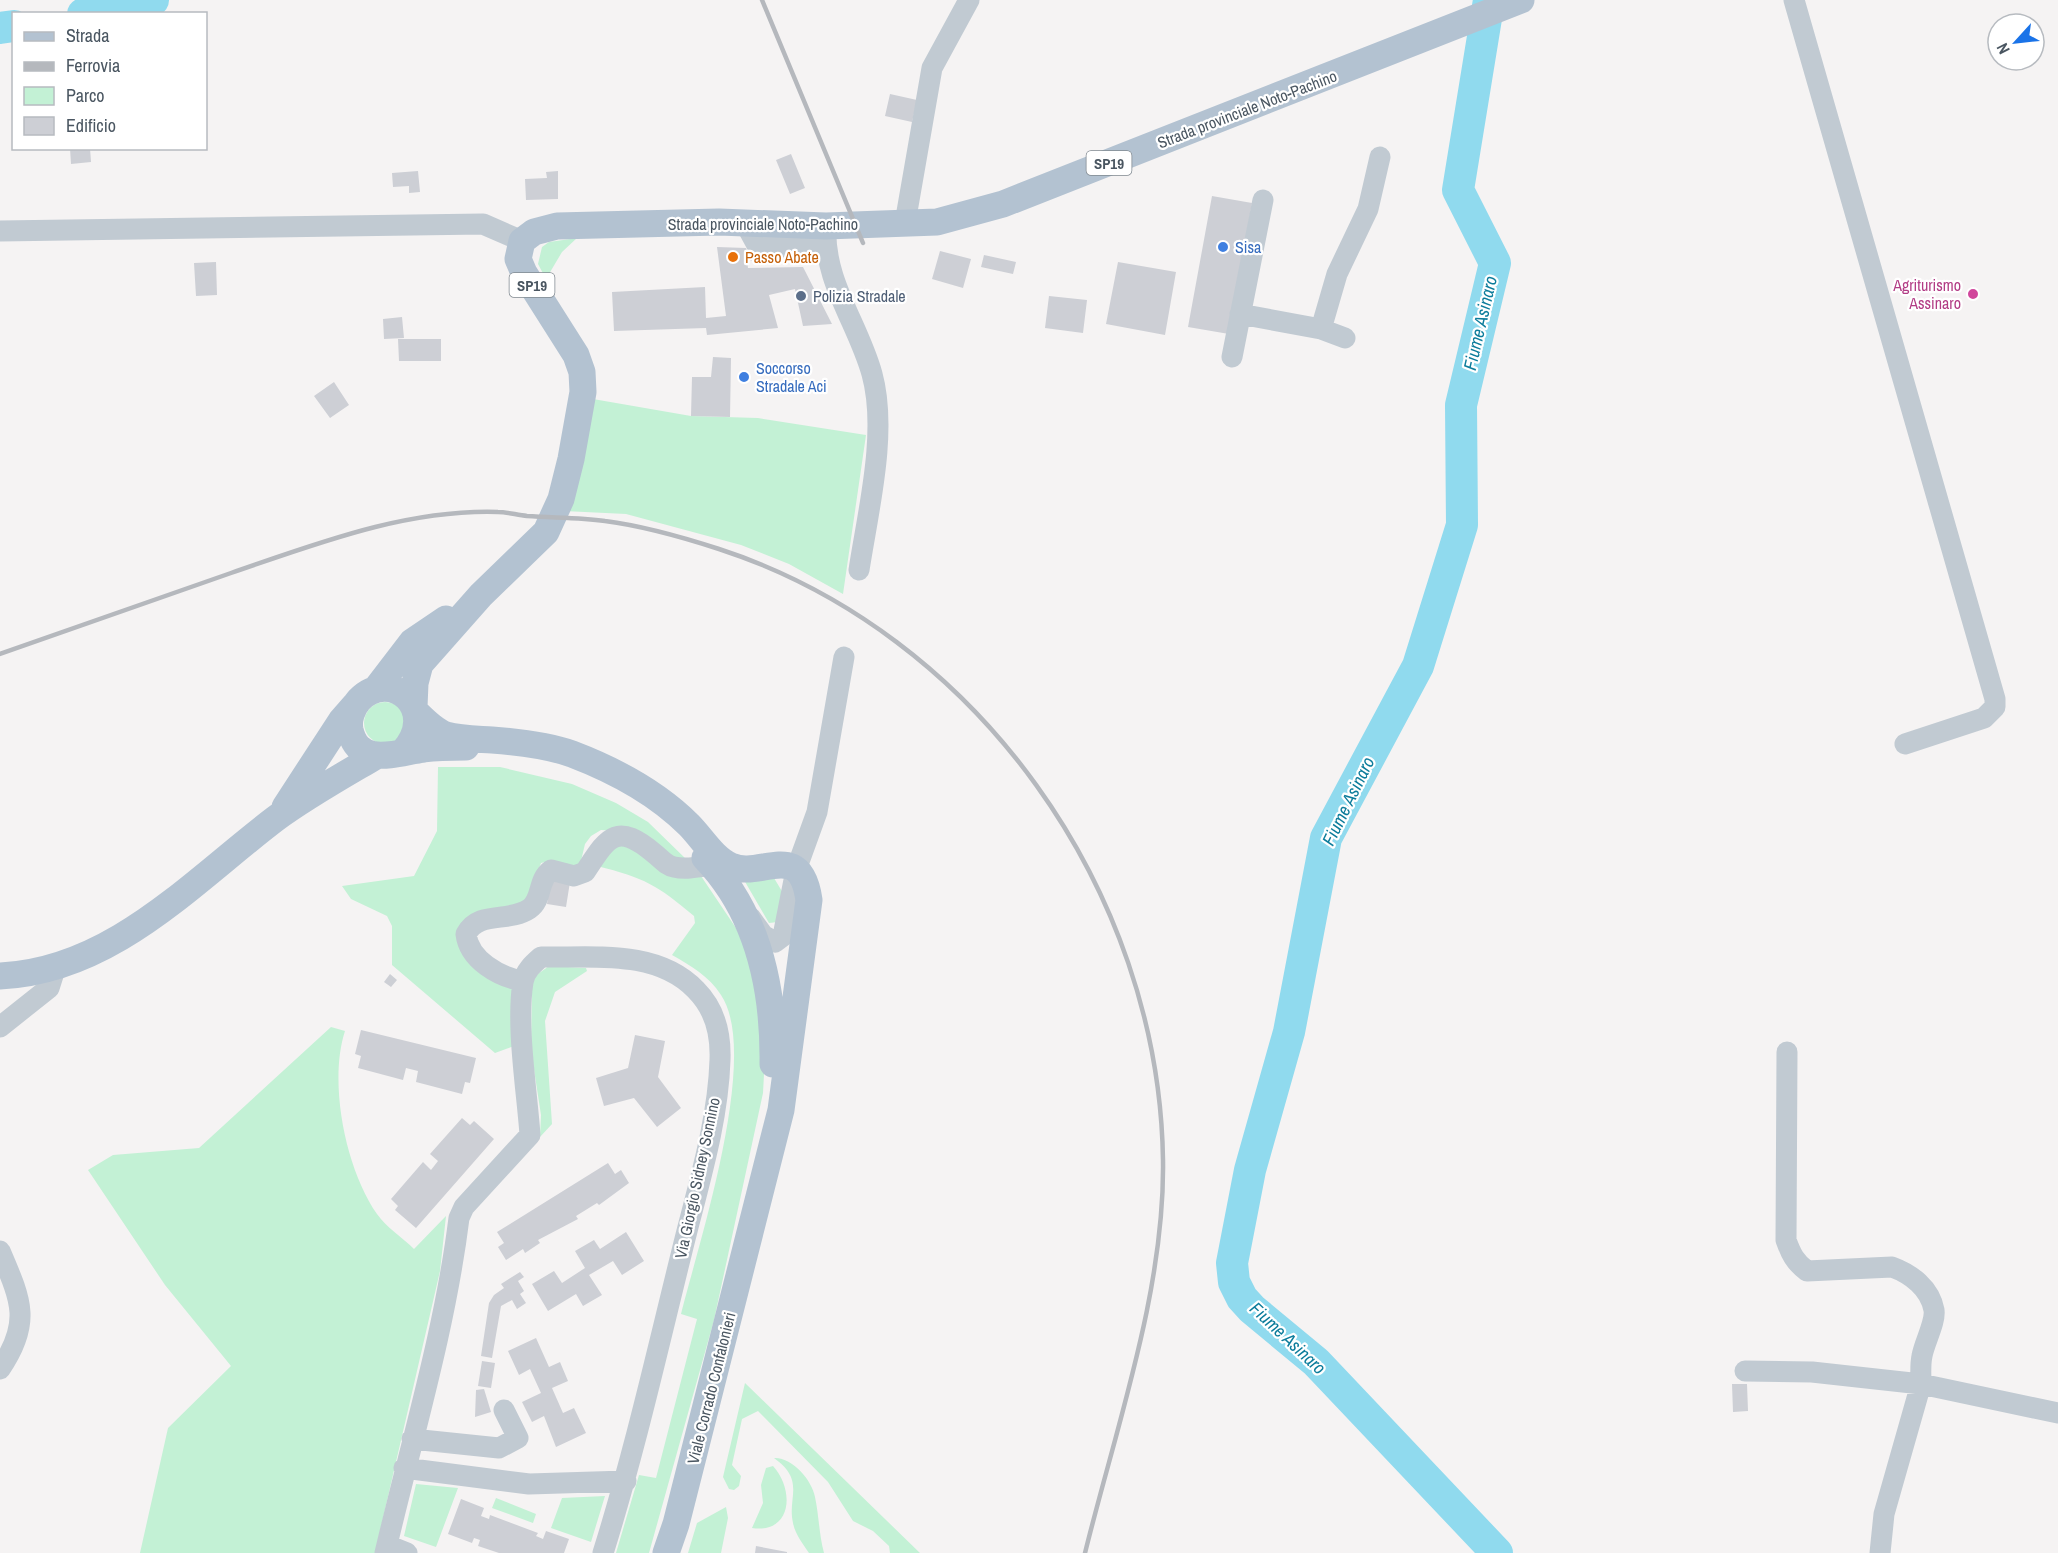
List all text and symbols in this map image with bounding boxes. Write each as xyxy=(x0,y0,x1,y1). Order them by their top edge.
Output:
legend xyxy=(12,12,207,150)
north arrow xyxy=(1986,12,2046,72)
text: Strada xyxy=(66,23,110,48)
text: N xyxy=(1991,40,2015,58)
text: Ferrovia xyxy=(66,53,120,78)
street label: Strada provinciale Noto-Pachino xyxy=(1154,65,1340,153)
text: Parco xyxy=(66,83,105,108)
text: Edificio xyxy=(66,113,116,138)
road number: SP19 xyxy=(1086,151,1132,175)
street label: Strada provinciale Noto-Pachino xyxy=(668,213,858,235)
place label: Sisa xyxy=(1235,236,1262,258)
marker: Sisa xyxy=(1216,240,1230,254)
place label: Passo Abate xyxy=(745,246,819,268)
marker: Passo Abate xyxy=(726,250,740,264)
road number: SP19 xyxy=(510,273,554,297)
water label: Fiume Asinaro xyxy=(1457,274,1503,372)
place label: Agriturismo Assinaro xyxy=(1892,274,1961,314)
place label: Polizia Stradale xyxy=(813,285,906,307)
marker: Agriturismo Assinaro xyxy=(1966,287,1980,301)
marker: Polizia Stradale xyxy=(794,289,808,303)
place label: Soccorso Stradale Aci xyxy=(756,357,827,397)
marker: Soccorso Stradale Aci xyxy=(737,370,751,384)
water label: Fiume Asinaro xyxy=(1316,752,1380,850)
street label: Via Giorgio Sidney Sonnino xyxy=(669,1096,725,1260)
water label: Fiume Asinaro xyxy=(1244,1296,1332,1380)
street label: Viale Corrado Confalonieri xyxy=(681,1310,741,1466)

